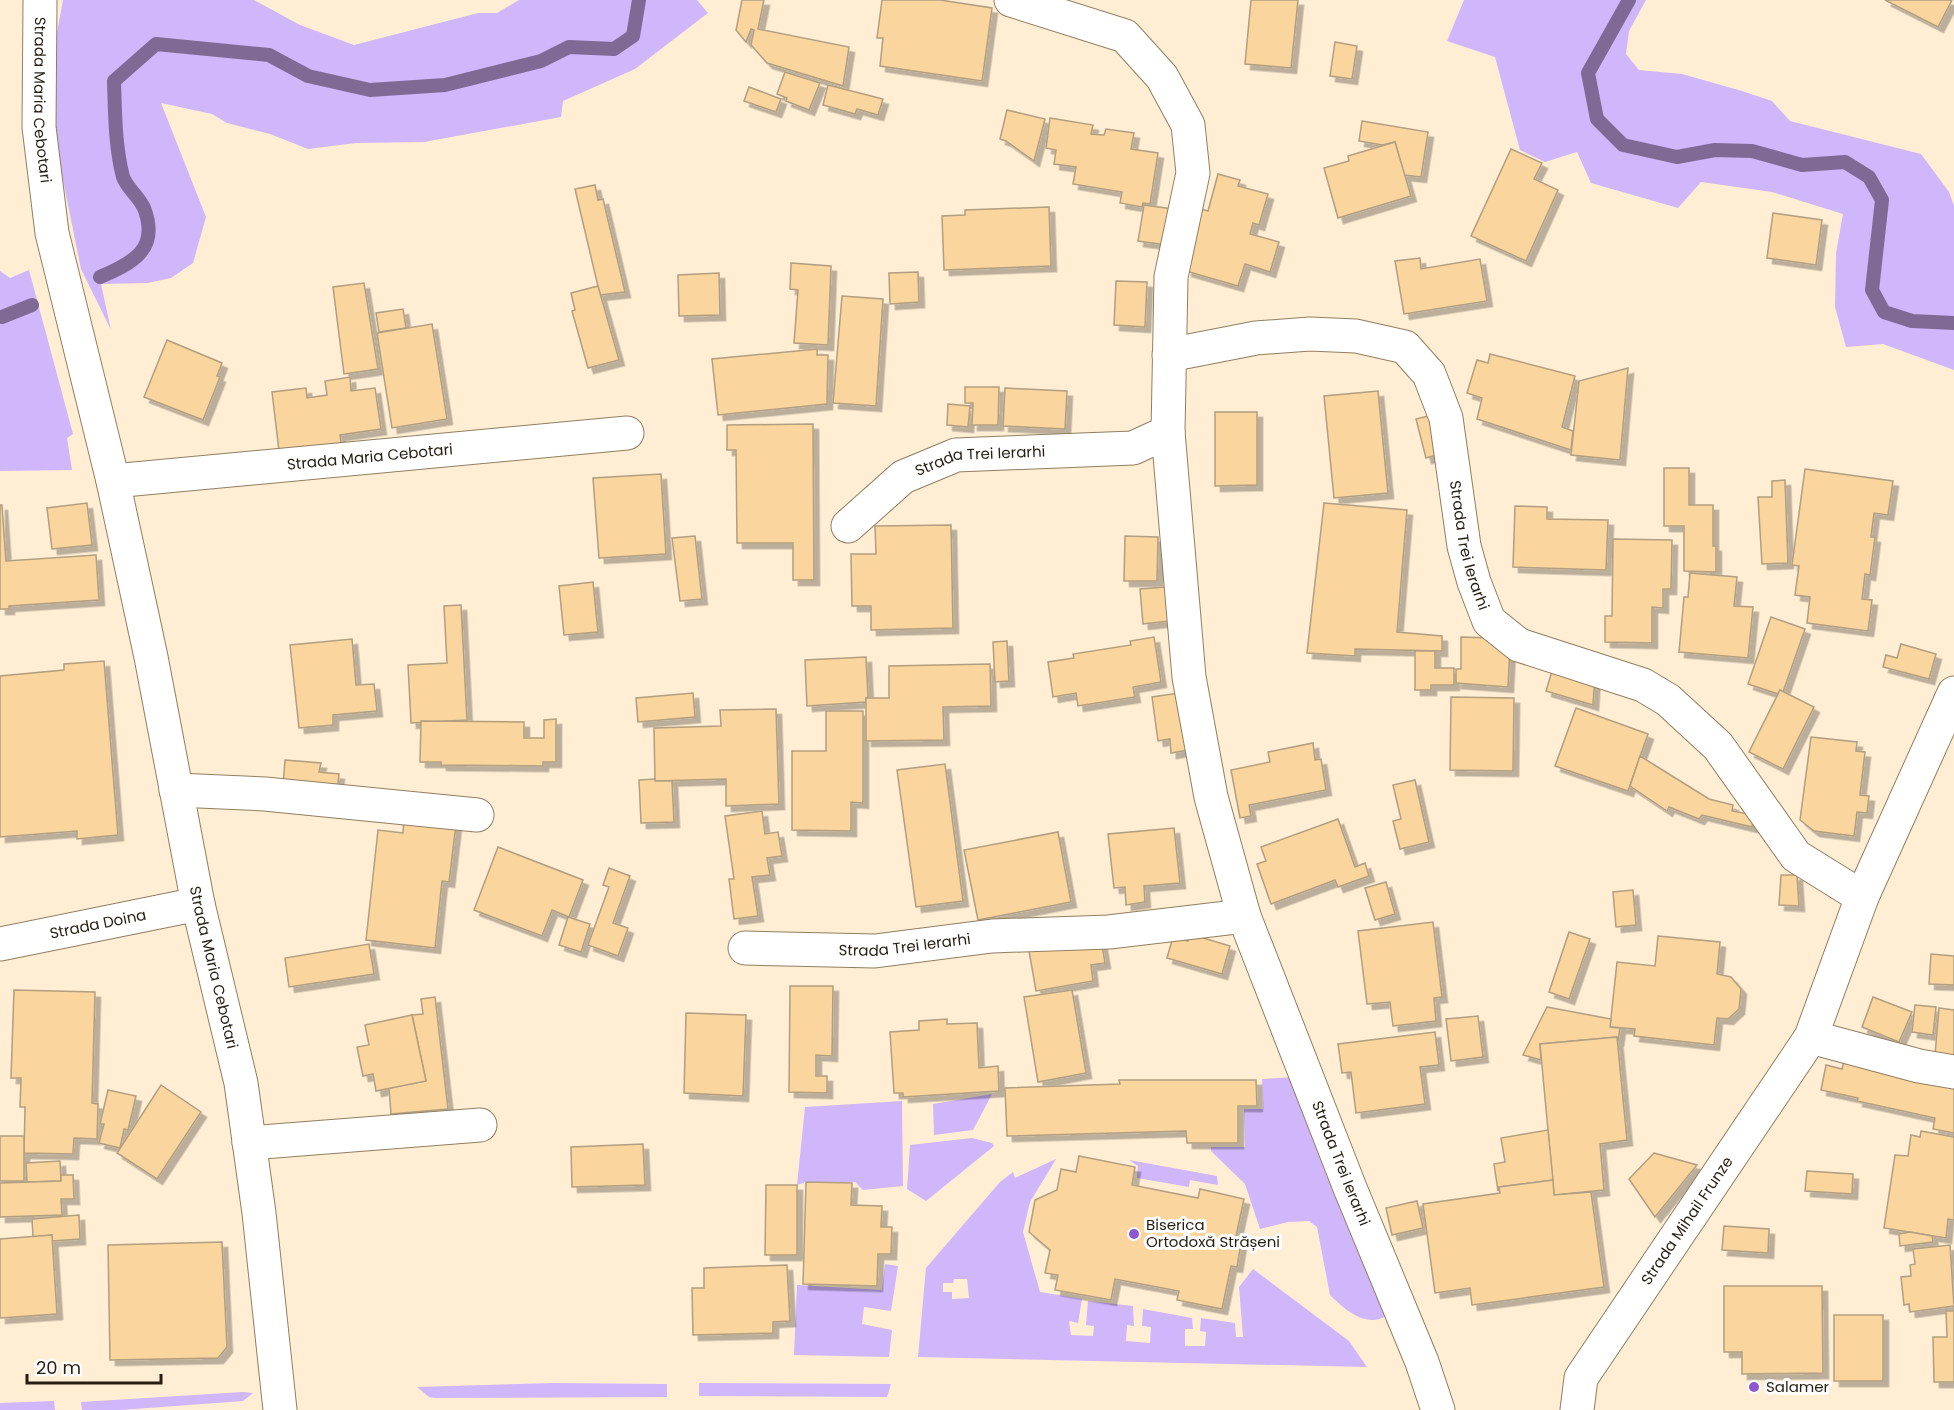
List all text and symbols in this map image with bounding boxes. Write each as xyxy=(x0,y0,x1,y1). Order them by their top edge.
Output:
street label: Strada Maria Cebotari xyxy=(29,17,57,184)
street label: Strada Maria Cebotari xyxy=(286,438,454,475)
street label: Strada Trei Ierarhi xyxy=(912,440,1046,481)
street label: Strada Trei Ierarhi xyxy=(1445,479,1495,613)
street label: Strada Maria Cebotari xyxy=(185,884,243,1051)
street label: Strada Doina xyxy=(48,904,148,944)
street label: Strada Trei Ierarhi xyxy=(838,928,972,961)
street label: Strada Trei Ierarhi xyxy=(1307,1098,1376,1229)
street label: Strada Mihail Frunze xyxy=(1636,1152,1738,1289)
place label: Biserica Ortodoxă Strășeni xyxy=(1146,1214,1280,1252)
marker: Biserica Ortodoxă Strășeni xyxy=(1127,1227,1141,1241)
scale bar xyxy=(27,1347,160,1385)
text: 20 m xyxy=(36,1355,81,1380)
place label: Salamer xyxy=(1766,1376,1830,1397)
marker: Salamer xyxy=(1747,1380,1761,1394)

